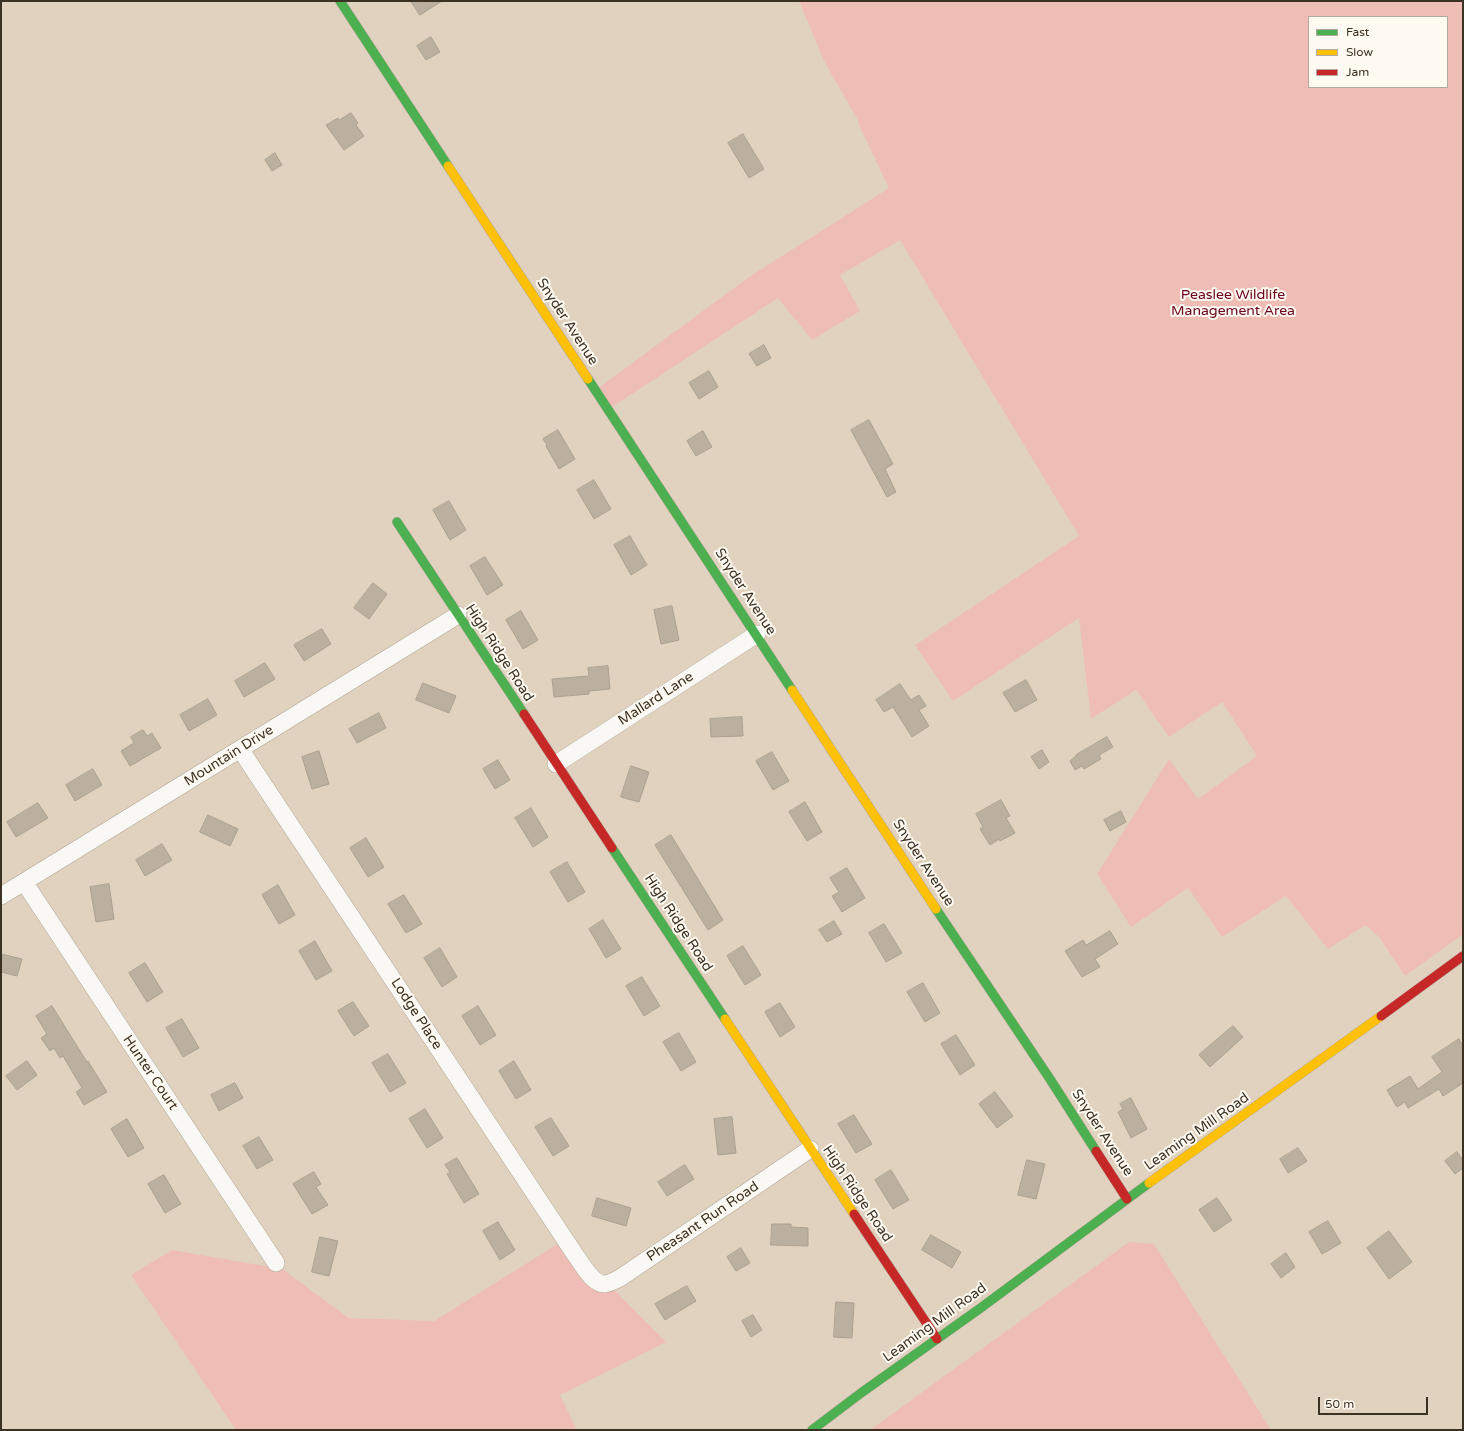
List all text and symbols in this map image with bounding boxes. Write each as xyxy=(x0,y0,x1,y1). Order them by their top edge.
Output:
legend xyxy=(1308,16,1448,88)
text: Fast xyxy=(1346,25,1369,39)
text: Slow xyxy=(1346,45,1373,59)
text: Jam xyxy=(1346,65,1369,79)
street label: Snyder Avenue xyxy=(533,275,601,369)
park label: Peaslee Wildlife Management Area xyxy=(1171,287,1295,320)
street label: Snyder Avenue xyxy=(711,545,779,639)
street label: High Ridge Road xyxy=(461,601,537,705)
street label: Mallard Lane xyxy=(615,668,697,730)
street label: Mountain Drive xyxy=(181,722,277,790)
street label: Snyder Avenue xyxy=(889,816,957,910)
street label: High Ridge Road xyxy=(640,871,716,975)
street label: Lodge Place xyxy=(387,975,445,1053)
street label: Hunter Court xyxy=(119,1032,181,1114)
street label: Snyder Avenue xyxy=(1068,1086,1136,1180)
street label: Leaming Mill Road xyxy=(1141,1090,1253,1174)
street label: High Ridge Road xyxy=(819,1143,895,1245)
street label: Pheasant Run Road xyxy=(644,1178,762,1266)
street label: Leaming Mill Road xyxy=(880,1280,990,1366)
scale bar xyxy=(1320,1389,1430,1415)
text: 50 m xyxy=(1325,1397,1354,1411)

